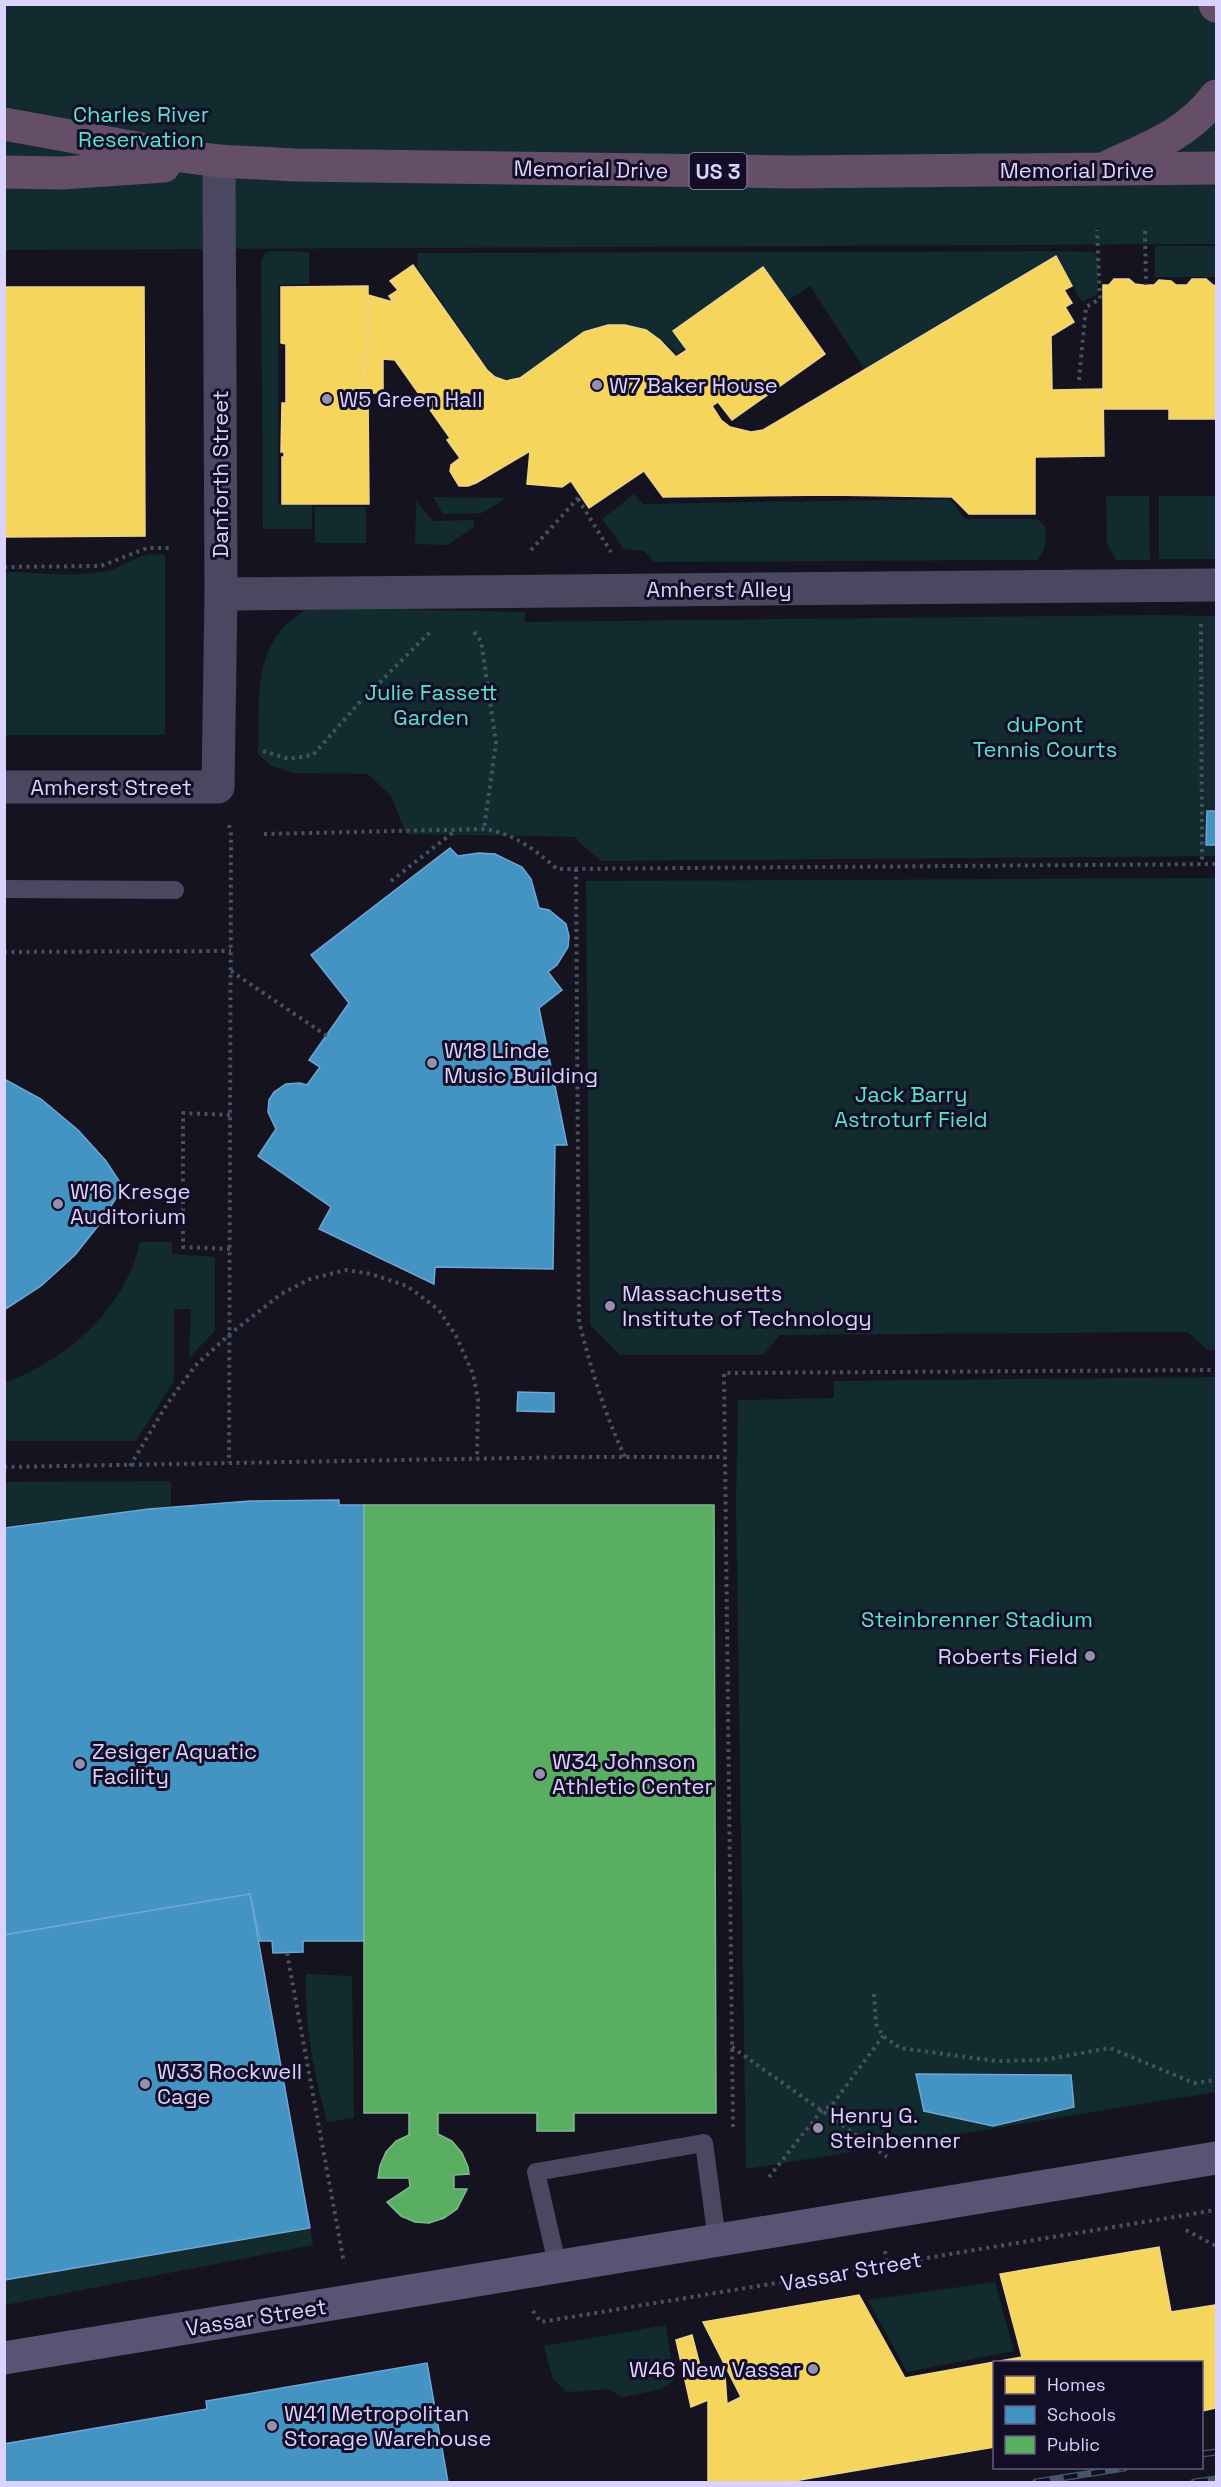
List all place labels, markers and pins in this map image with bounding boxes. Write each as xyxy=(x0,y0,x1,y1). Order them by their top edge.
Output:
place label: W7 Baker House xyxy=(609,371,778,399)
marker: W7 Baker House xyxy=(590,378,604,392)
place label: W5 Green Hall xyxy=(339,385,483,413)
marker: W5 Green Hall xyxy=(320,392,334,406)
place label: W18 Linde Music Building xyxy=(444,1036,598,1089)
marker: W18 Linde Music Building xyxy=(425,1056,439,1070)
place label: W16 Kresge Auditorium xyxy=(70,1177,191,1230)
marker: W16 Kresge Auditorium xyxy=(51,1197,65,1211)
place label: Massachusetts Institute of Technology xyxy=(622,1279,872,1332)
marker: Massachusetts Institute of Technology xyxy=(603,1299,617,1313)
place label: Roberts Field xyxy=(938,1642,1078,1670)
marker: Roberts Field xyxy=(1083,1649,1097,1663)
place label: Zesiger Aquatic Facility xyxy=(92,1737,257,1790)
place label: W34 Johnson Athletic Center xyxy=(552,1747,713,1800)
marker: Zesiger Aquatic Facility xyxy=(73,1757,87,1771)
marker: W34 Johnson Athletic Center xyxy=(533,1767,547,1781)
place label: W33 Rockwell Cage xyxy=(157,2057,302,2110)
marker: W33 Rockwell Cage xyxy=(138,2077,152,2091)
place label: Henry G. Steinbenner xyxy=(830,2101,961,2154)
marker: Henry G. Steinbenner xyxy=(811,2121,825,2135)
place label: W46 New Vassar xyxy=(629,2355,801,2383)
marker: W46 New Vassar xyxy=(806,2362,820,2376)
place label: W41 Metropolitan Storage Warehouse xyxy=(284,2399,491,2452)
marker: W41 Metropolitan Storage Warehouse xyxy=(265,2419,279,2433)

